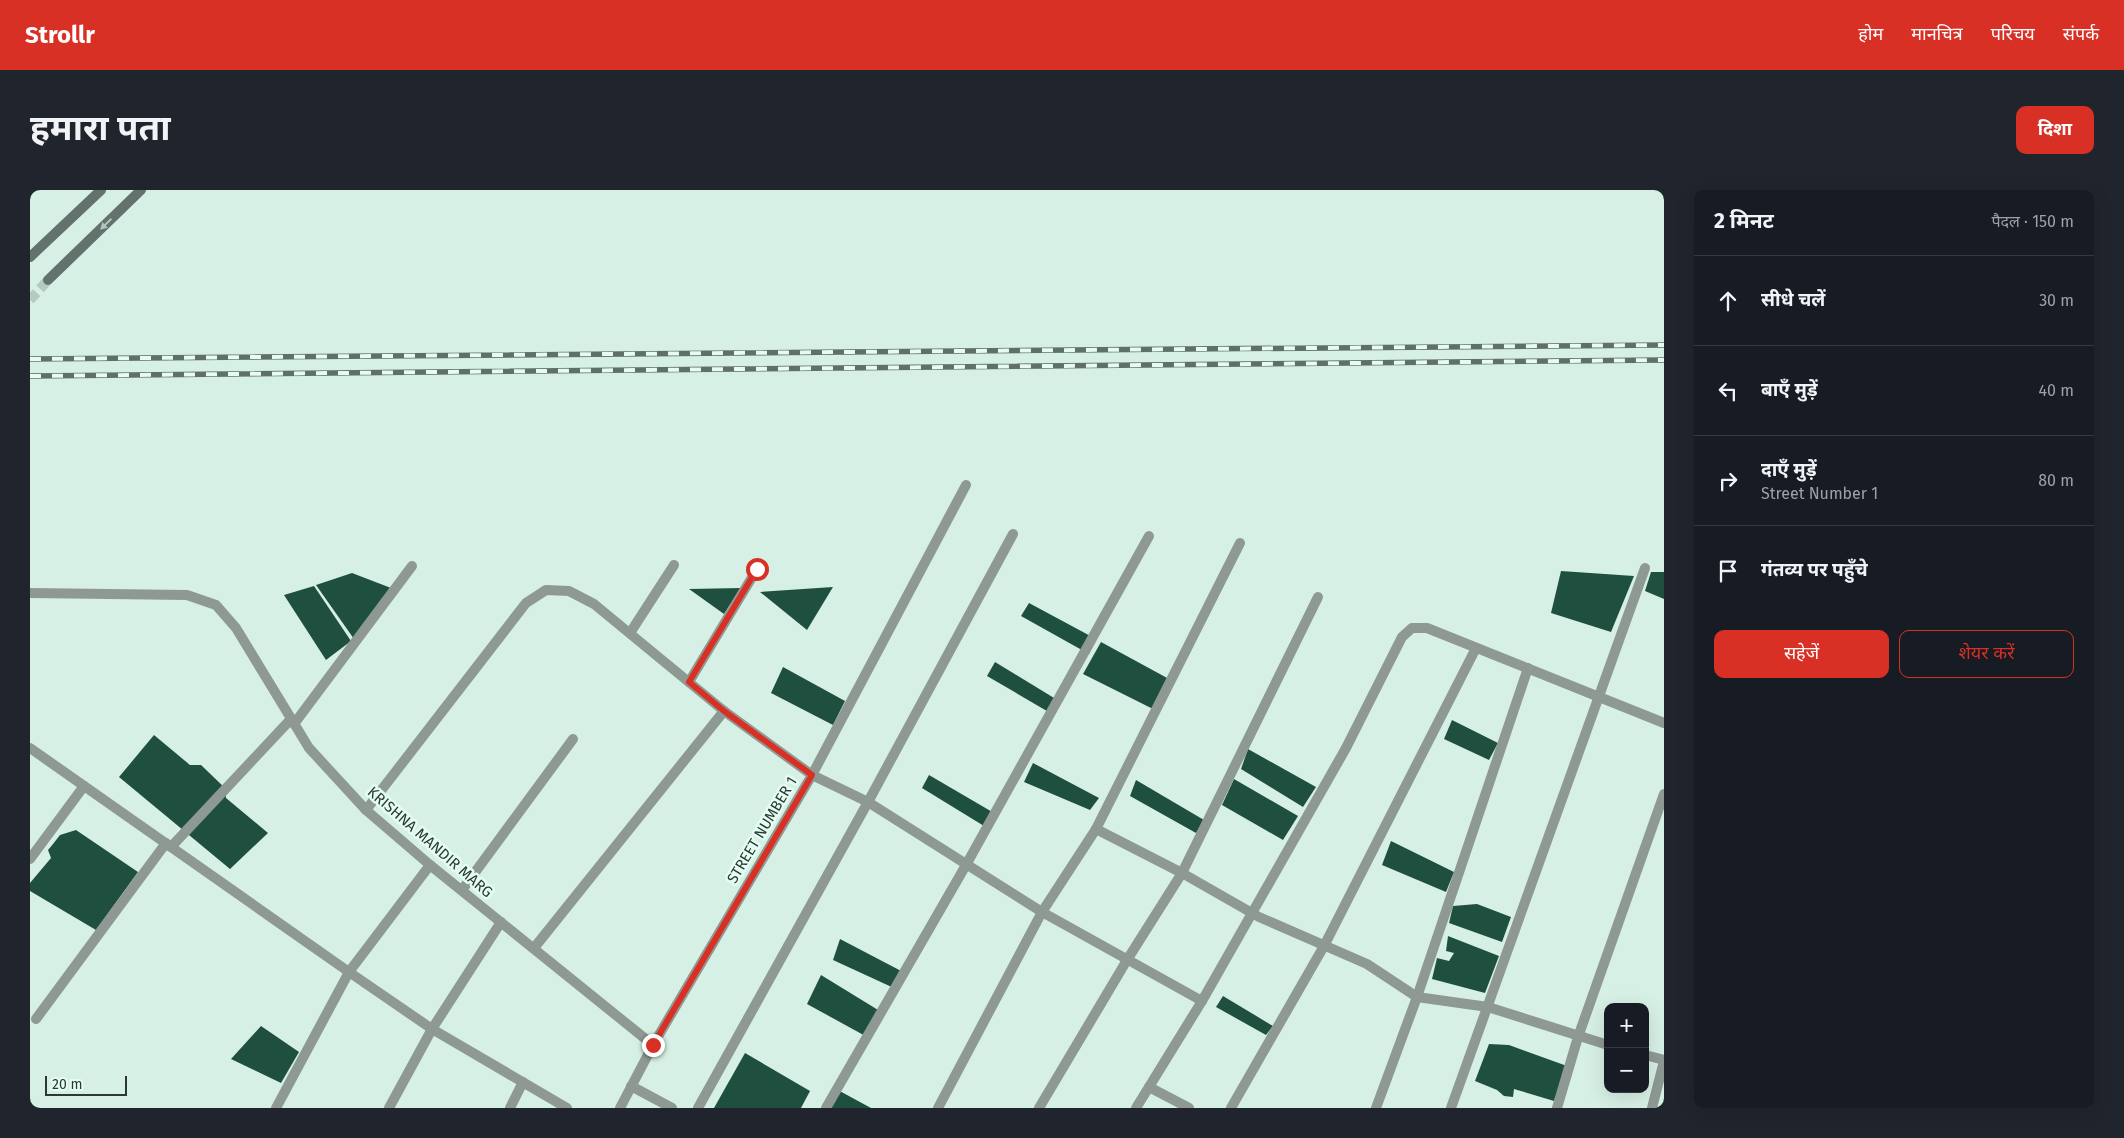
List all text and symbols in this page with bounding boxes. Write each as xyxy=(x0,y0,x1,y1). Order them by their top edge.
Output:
text: Strollr xyxy=(25,21,95,49)
text: होम xyxy=(1858,23,1883,45)
text: मानचित्र xyxy=(1911,23,1963,45)
text: परिचय xyxy=(1991,23,2035,45)
text: संपर्क xyxy=(2063,23,2099,45)
button: दिशा xyxy=(2016,106,2094,154)
text: हमारा पता xyxy=(30,107,170,149)
text: 2 मिनट xyxy=(1714,208,1774,234)
text: पैदल · 150 m xyxy=(1991,212,2074,231)
one-way arrow xyxy=(100,218,112,230)
icon: ahead xyxy=(1714,287,1742,315)
text: सीधे चलें xyxy=(1761,288,1825,311)
text: 30 m xyxy=(2039,291,2074,310)
icon: left xyxy=(1714,377,1742,405)
text: बाएँ मुड़ें xyxy=(1761,378,1818,401)
text: 40 m xyxy=(2039,381,2074,400)
text: दाएँ मुड़ें xyxy=(1761,458,1817,481)
icon: right xyxy=(1714,467,1742,495)
text: 80 m xyxy=(2038,471,2074,490)
text: Street Number 1 xyxy=(1761,484,1878,503)
icon: arrive xyxy=(1714,557,1742,585)
route start xyxy=(746,558,769,581)
text: गंतव्य पर पहुँचे xyxy=(1761,558,1868,581)
button: सहेजें xyxy=(1714,630,1889,678)
button: शेयर करें xyxy=(1899,630,2074,678)
street label: STREET NUMBER 1 xyxy=(723,774,801,886)
street label: KRISHNA MANDIR MARG xyxy=(364,783,496,901)
map controls xyxy=(1604,1003,1649,1093)
button: + xyxy=(1604,1003,1649,1048)
route end xyxy=(642,1034,665,1057)
button: − xyxy=(1604,1048,1649,1093)
scale bar xyxy=(45,1073,128,1096)
text: 20 m xyxy=(52,1076,82,1093)

